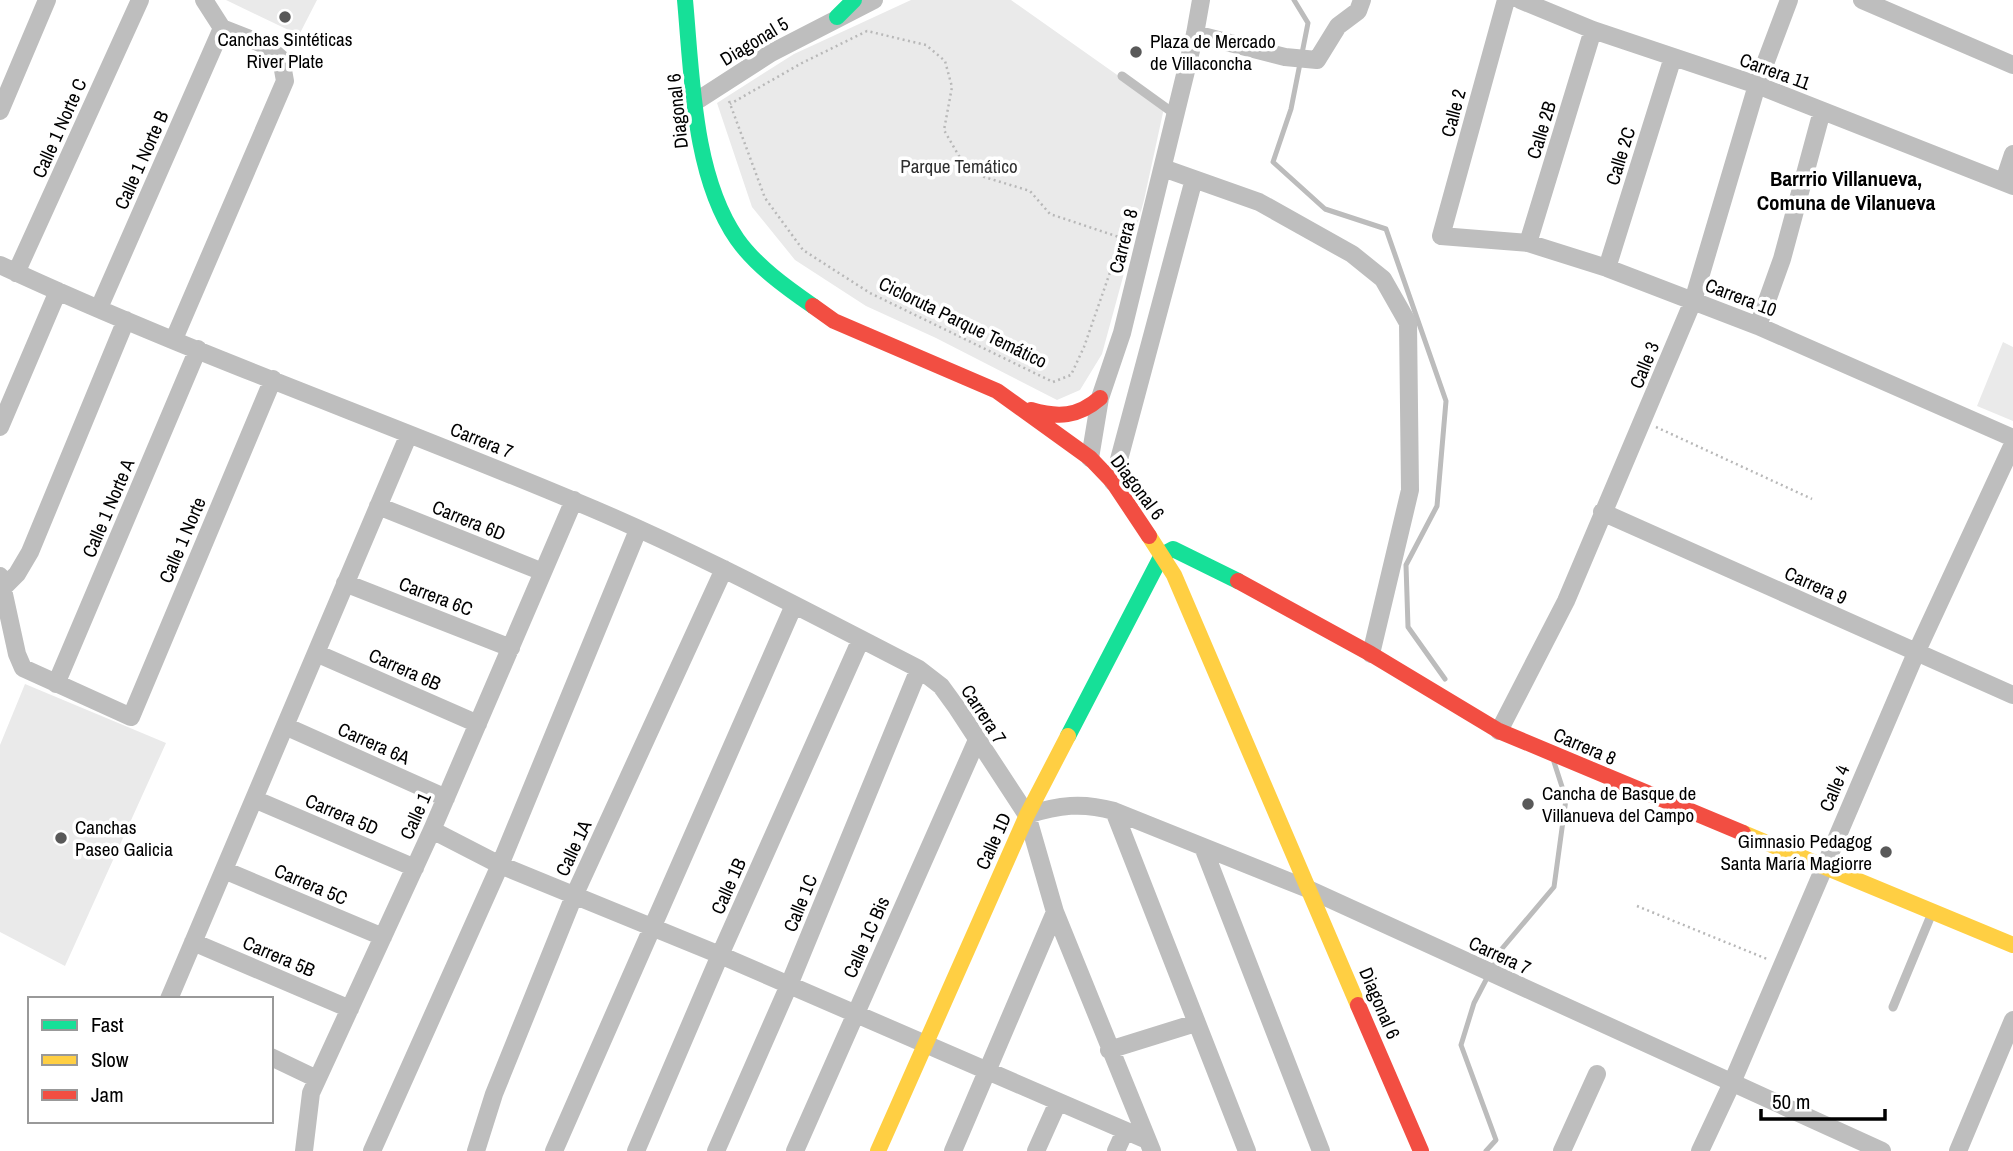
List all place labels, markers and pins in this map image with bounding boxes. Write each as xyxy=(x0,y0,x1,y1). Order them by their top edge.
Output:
marker: Canchas Sintéticas River Plate xyxy=(277,9,293,25)
place label: Canchas Sintéticas River Plate xyxy=(217,26,353,74)
place label: Plaza de Mercado de Villaconcha xyxy=(1150,28,1276,76)
marker: Plaza de Mercado de Villaconcha xyxy=(1128,44,1144,60)
place label: Cancha de Basque de Villanueva del Campo xyxy=(1542,780,1696,828)
marker: Cancha de Basque de Villanueva del Campo xyxy=(1520,796,1536,812)
place label: Canchas Paseo Galicia xyxy=(75,814,173,862)
place label: Gimnasio Pedagog Santa María Magiorre xyxy=(1720,828,1872,876)
marker: Canchas Paseo Galicia xyxy=(53,830,69,846)
marker: Gimnasio Pedagog Santa María Magiorre xyxy=(1878,844,1894,860)

